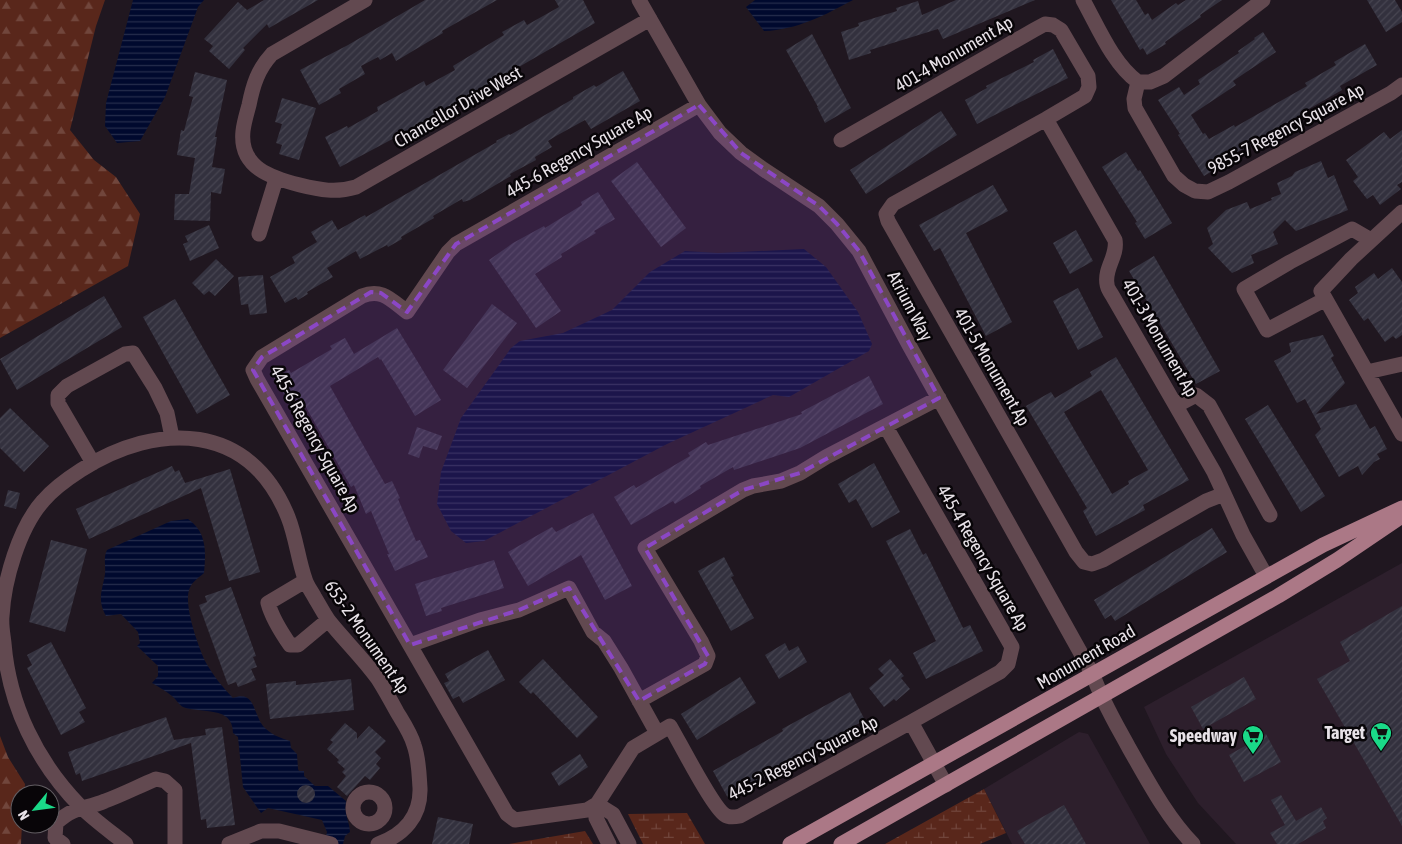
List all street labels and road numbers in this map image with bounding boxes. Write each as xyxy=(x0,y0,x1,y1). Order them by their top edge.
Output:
street label: 401-4 Monument Ap xyxy=(891,11,1016,96)
street label: Chancellor Drive West xyxy=(390,61,525,152)
street label: 9855-7 Regency Square Ap xyxy=(1204,79,1367,179)
street label: 445-6 Regency Square Ap xyxy=(502,101,656,202)
street label: Atrium Way xyxy=(883,267,938,344)
street label: 401-3 Monument Ap xyxy=(1118,275,1203,400)
street label: 401-5 Monument Ap xyxy=(950,304,1035,429)
street label: 445-6 Regency Square Ap xyxy=(266,361,365,516)
street label: 445-4 Regency Square Ap xyxy=(933,481,1034,635)
street label: 653-2 Monument Ap xyxy=(320,576,414,697)
street label: Monument Road xyxy=(1033,620,1139,693)
street label: 445-2 Regency Square Ap xyxy=(724,711,881,804)

